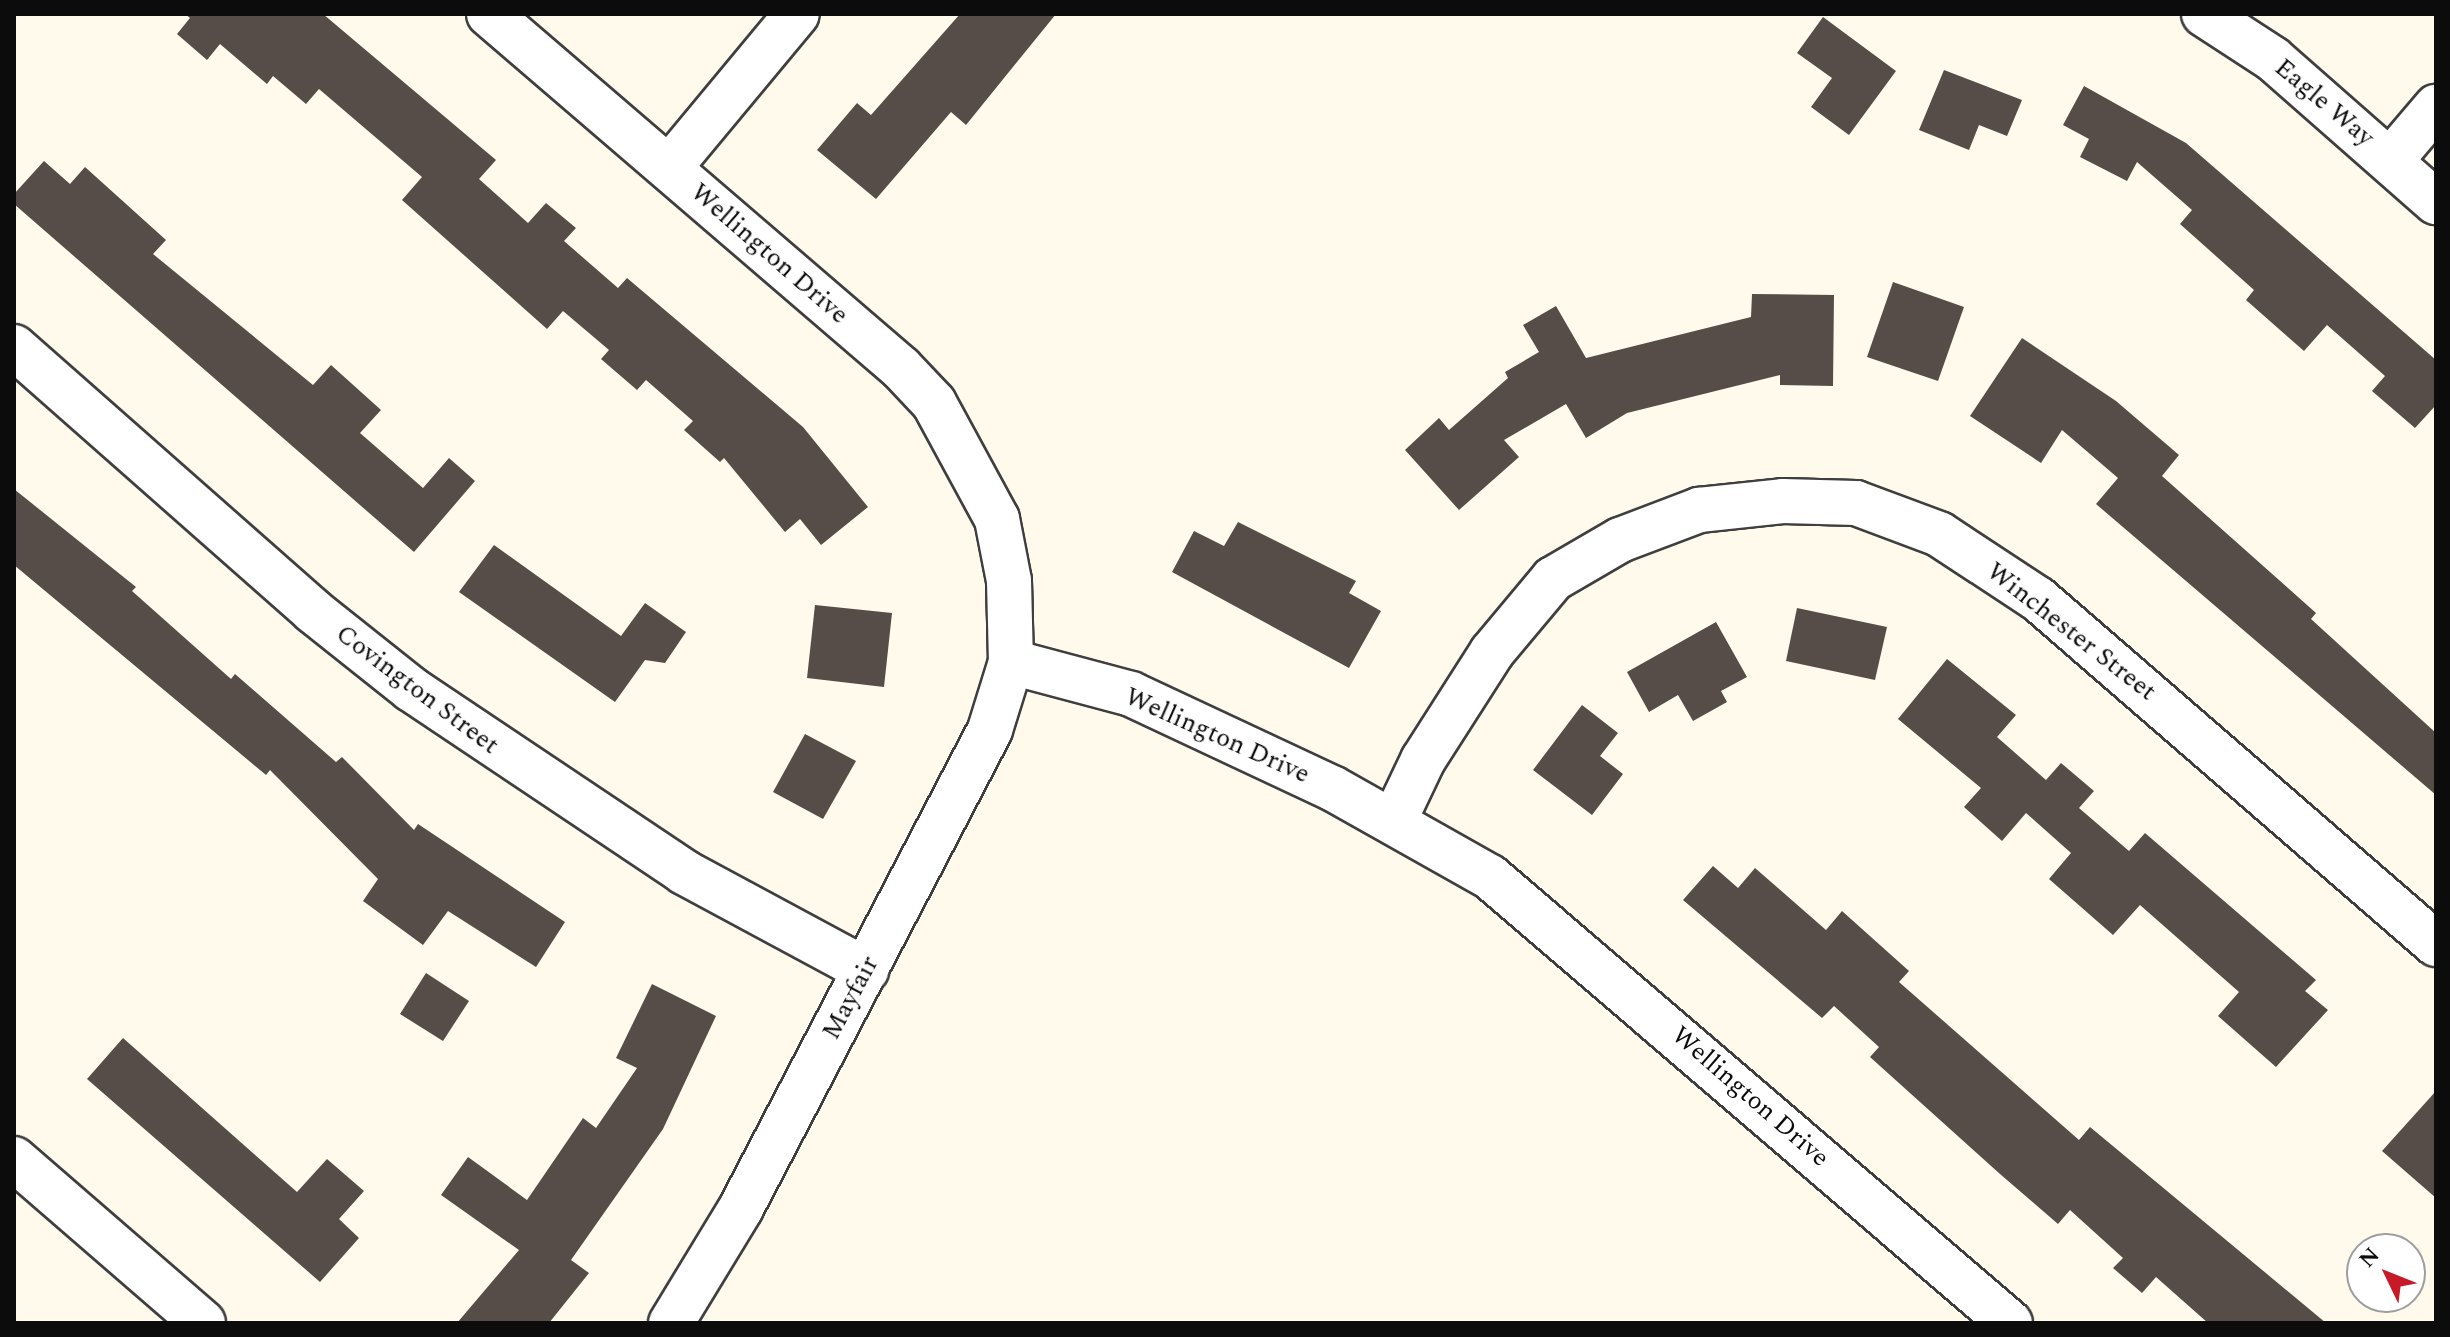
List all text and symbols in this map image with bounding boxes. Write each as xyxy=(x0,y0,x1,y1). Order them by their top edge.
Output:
street label: Eagle Way xyxy=(2268,52,2380,154)
street label: Wellington Drive xyxy=(684,177,854,331)
street label: Winchester Street xyxy=(1980,556,2162,708)
street label: Covington Street xyxy=(329,619,505,761)
street label: Wellington Drive xyxy=(1120,681,1314,791)
street label: Mayfair xyxy=(816,951,886,1045)
street label: Wellington Drive xyxy=(1665,1020,1835,1174)
north arrow xyxy=(2346,1233,2426,1313)
text: N xyxy=(2351,1240,2388,1275)

